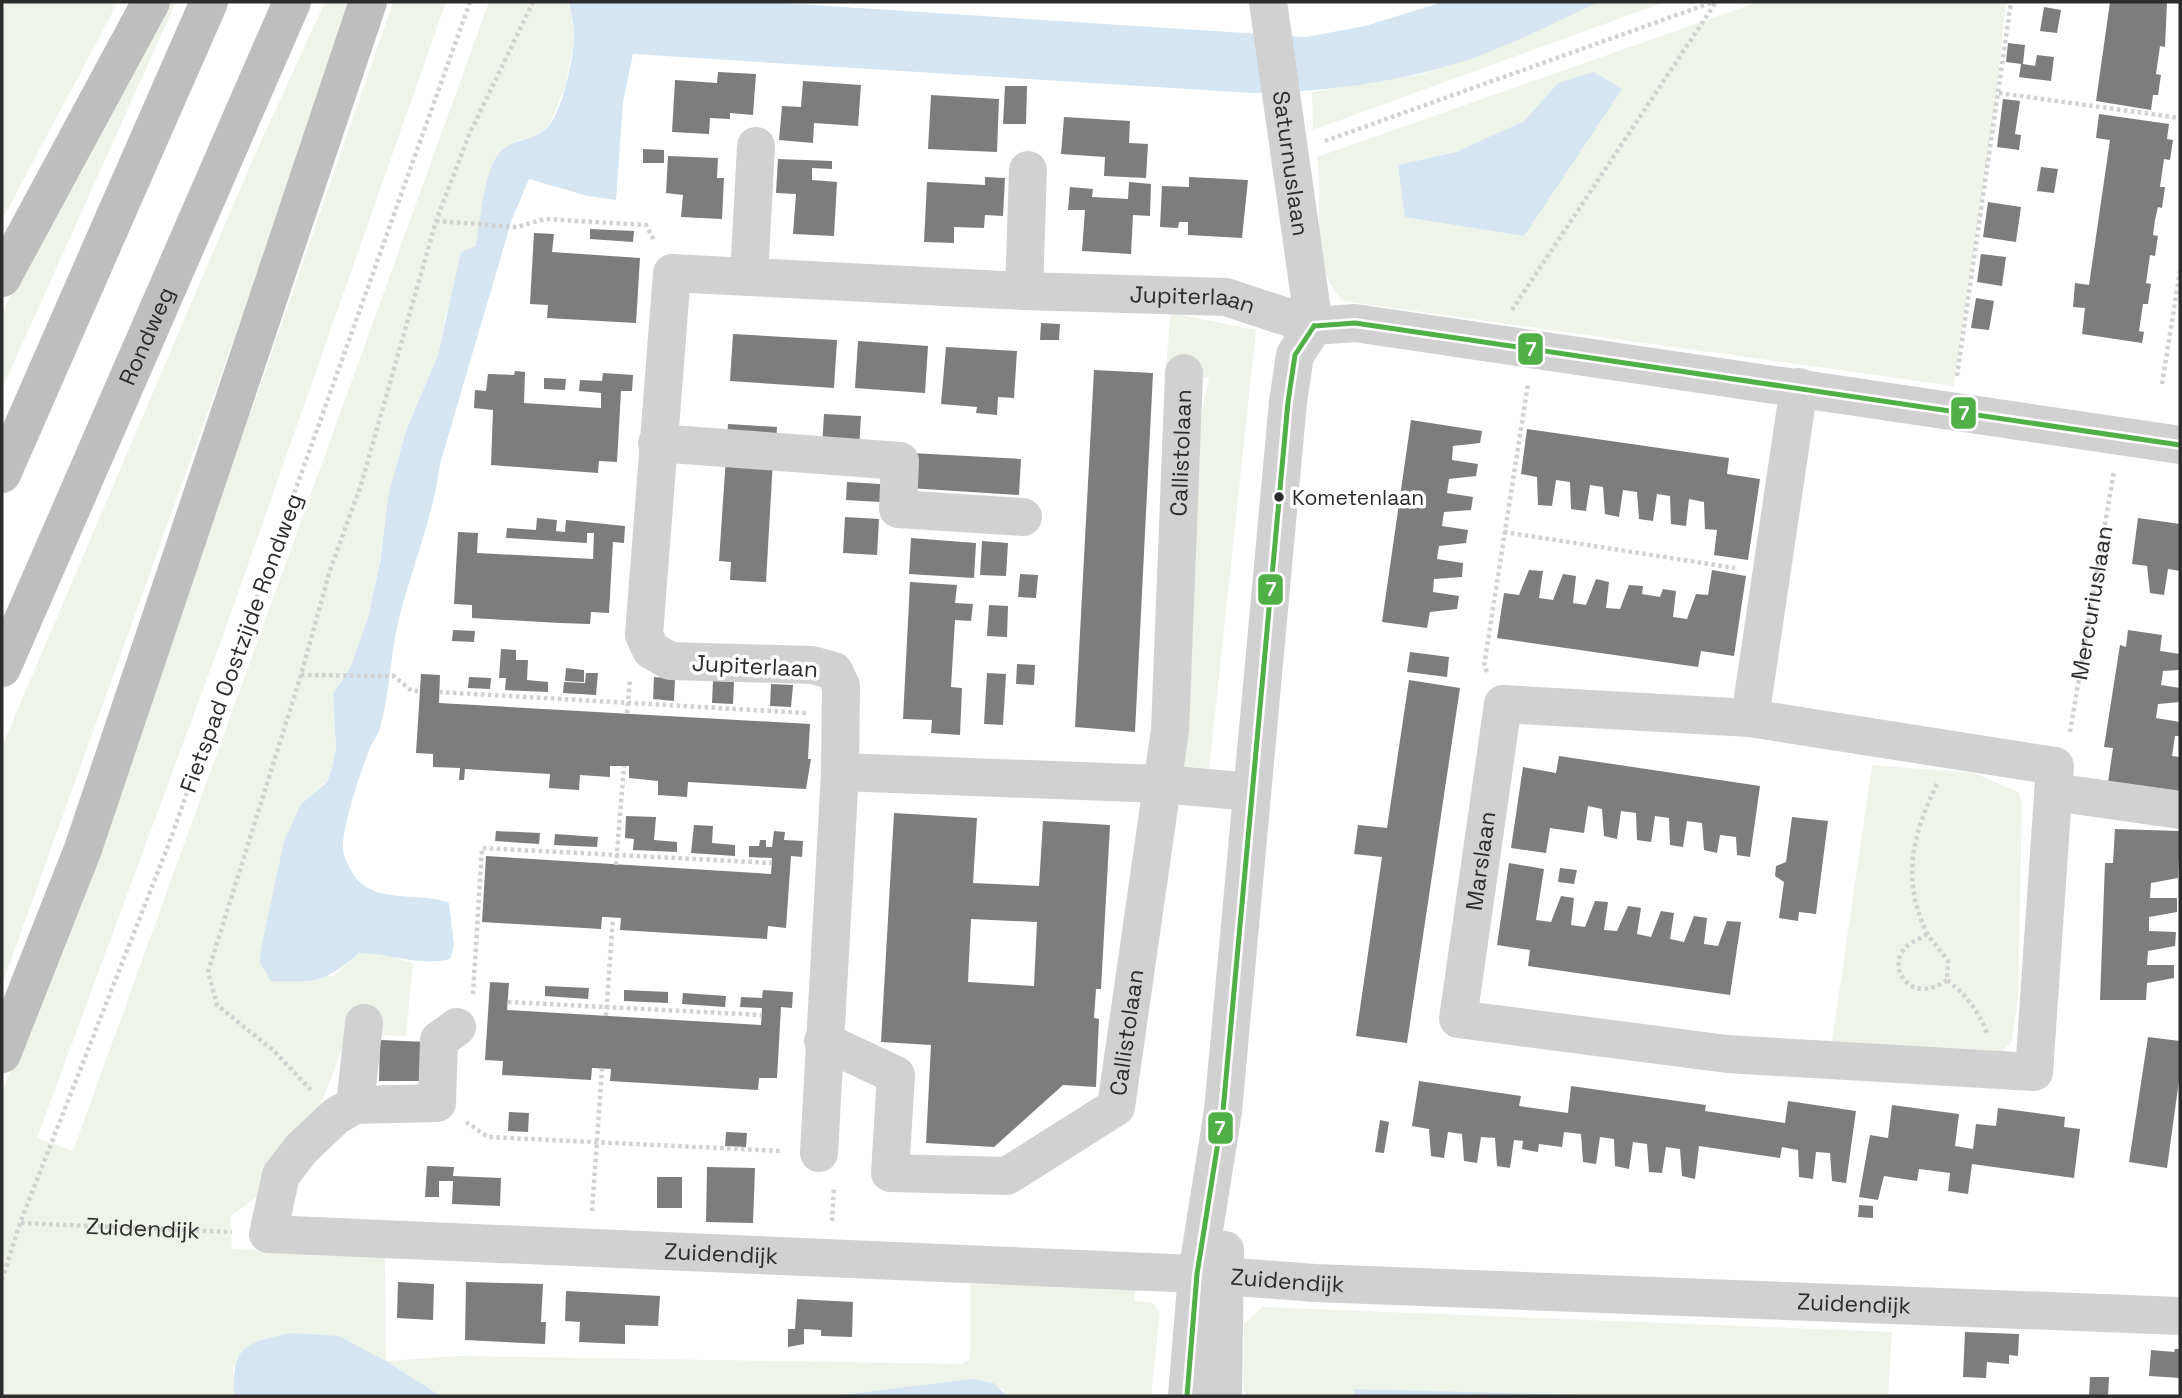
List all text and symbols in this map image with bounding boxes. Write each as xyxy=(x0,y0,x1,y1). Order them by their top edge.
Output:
street label: Saturnuslaan xyxy=(1266,89,1316,238)
street label: Jupiterlaan xyxy=(1129,279,1259,321)
street label: Rondweg xyxy=(112,282,181,390)
line badge: 7 xyxy=(1517,332,1544,366)
text: 7 xyxy=(1526,337,1537,362)
street label: Callistolaan xyxy=(1163,389,1198,517)
line badge: 7 xyxy=(1950,396,1977,430)
text: 7 xyxy=(1959,401,1970,426)
place label: Kometenlaan xyxy=(1292,484,1424,511)
street label: Fietspad Oostzijde Rondweg xyxy=(173,489,309,797)
marker: Kometenlaan xyxy=(1272,490,1286,504)
street label: Mercuriuslaan xyxy=(2064,523,2120,682)
line badge: 7 xyxy=(1257,573,1284,606)
text: 7 xyxy=(1266,577,1277,602)
street label: Jupiterlaan xyxy=(691,648,819,684)
street label: Marslaan xyxy=(1459,809,1503,912)
street label: Callistolaan xyxy=(1103,967,1151,1098)
line badge: 7 xyxy=(1207,1111,1234,1145)
text: 7 xyxy=(1215,1116,1226,1141)
street label: Zuidendijk xyxy=(85,1211,200,1246)
street label: Zuidendijk xyxy=(663,1236,779,1271)
street label: Zuidendijk xyxy=(1229,1262,1345,1299)
street label: Zuidendijk xyxy=(1796,1286,1911,1321)

